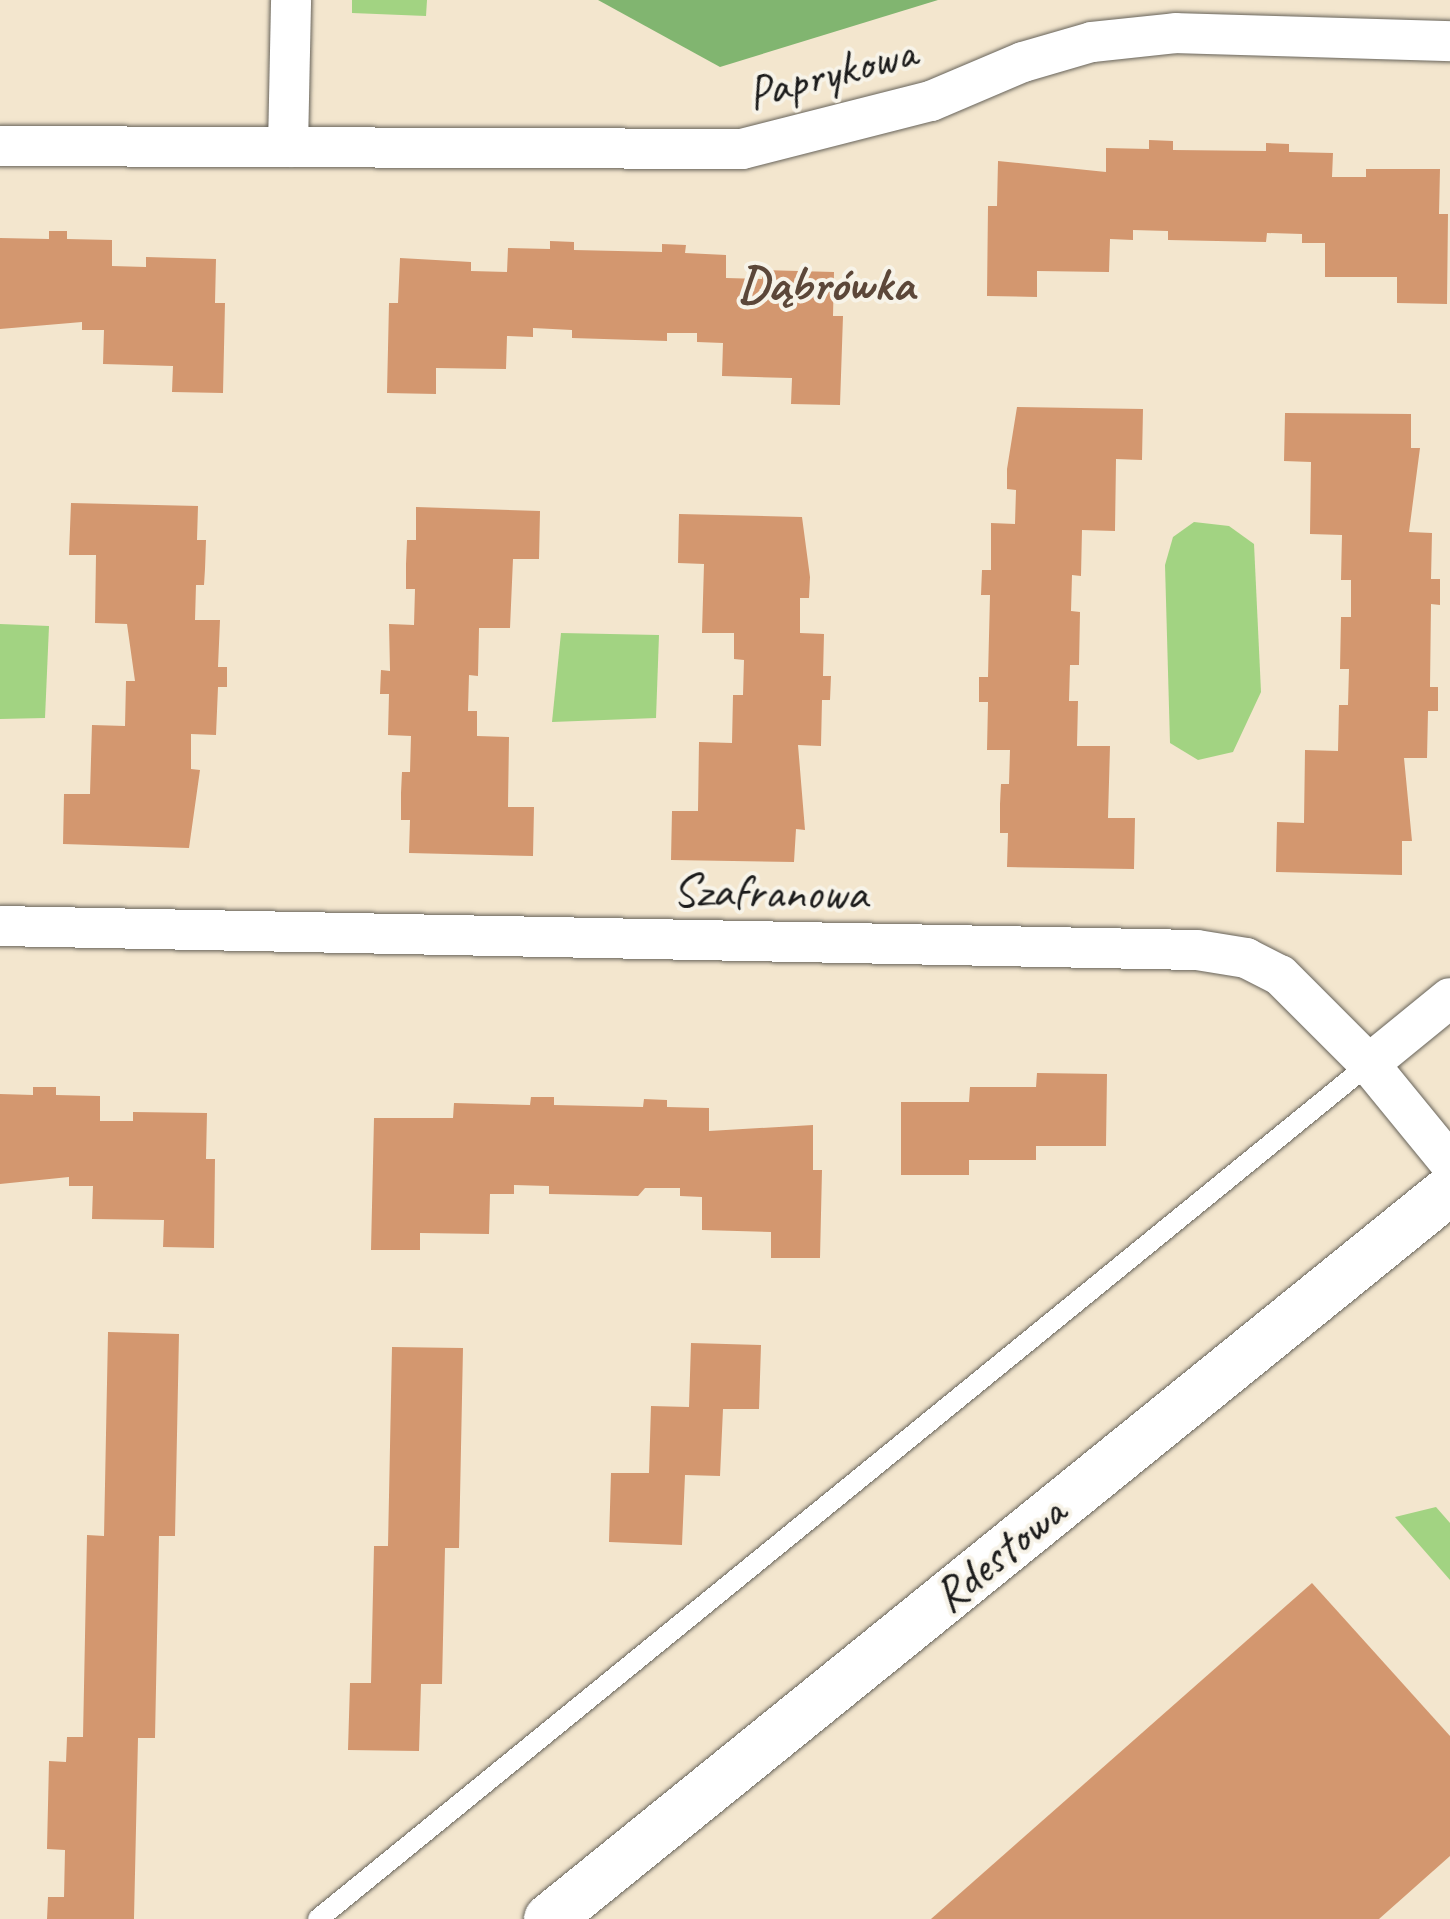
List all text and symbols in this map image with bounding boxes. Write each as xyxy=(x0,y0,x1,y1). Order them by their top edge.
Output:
street label: Paprykowa xyxy=(740,23,922,123)
district label: Dąbrówka xyxy=(738,254,914,314)
street label: Szafranowa xyxy=(672,862,868,922)
street label: Rdestowa xyxy=(921,1483,1077,1625)

